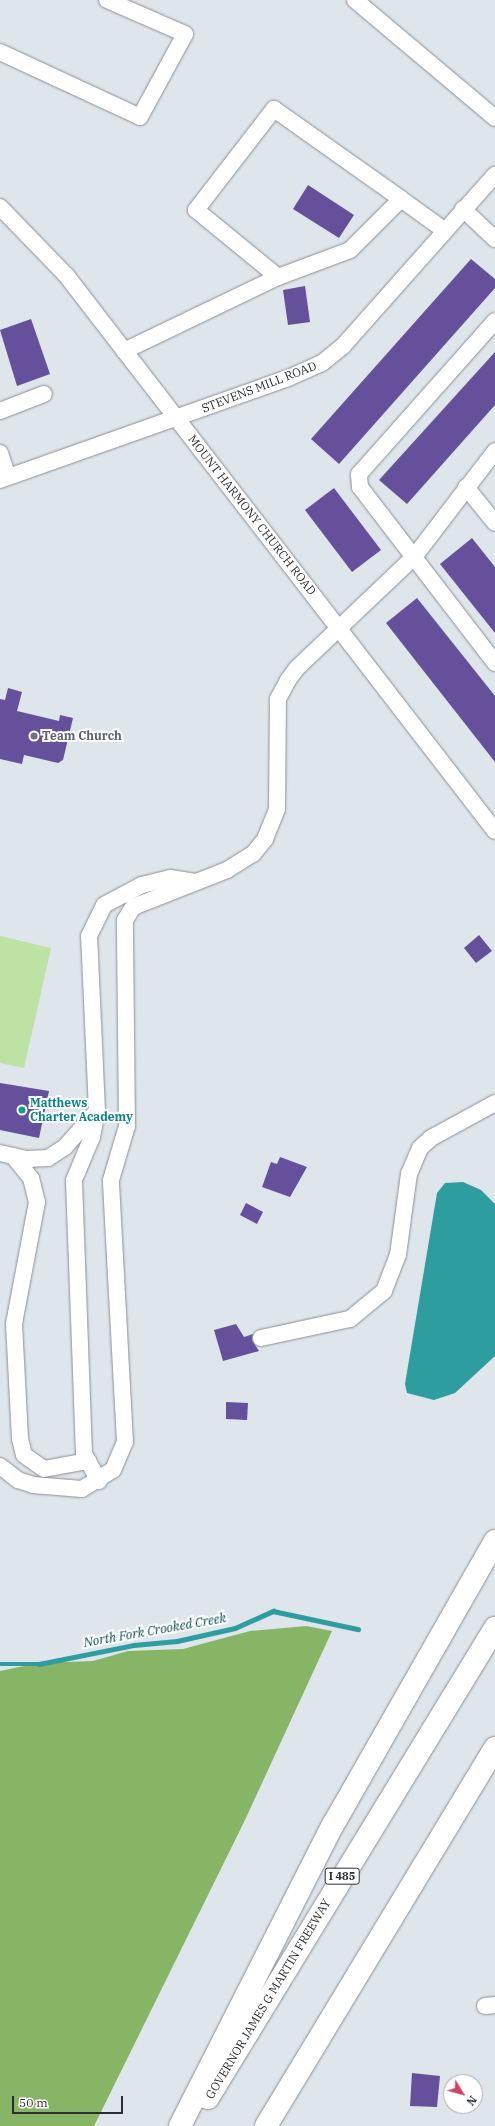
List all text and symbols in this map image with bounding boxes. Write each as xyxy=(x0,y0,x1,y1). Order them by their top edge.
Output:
street label: STEVENS MILL ROAD xyxy=(200,358,318,416)
street label: MOUNT HARMONY CHURCH ROAD xyxy=(185,432,319,598)
place label: Team Church xyxy=(42,729,122,743)
marker: Team Church xyxy=(29,731,39,741)
place label: Matthews Charter Academy xyxy=(30,1096,133,1124)
marker: Matthews Charter Academy xyxy=(17,1105,27,1115)
water label: North Fork Crooked Creek xyxy=(82,1611,228,1651)
road number: I 485 xyxy=(324,1867,360,1885)
street label: GOVERNOR JAMES G MARTIN FREEWAY xyxy=(202,1897,334,2101)
north arrow xyxy=(443,2074,483,2114)
scale bar xyxy=(14,2088,125,2114)
text: N xyxy=(464,2093,480,2108)
text: 50 m xyxy=(19,2095,48,2110)

